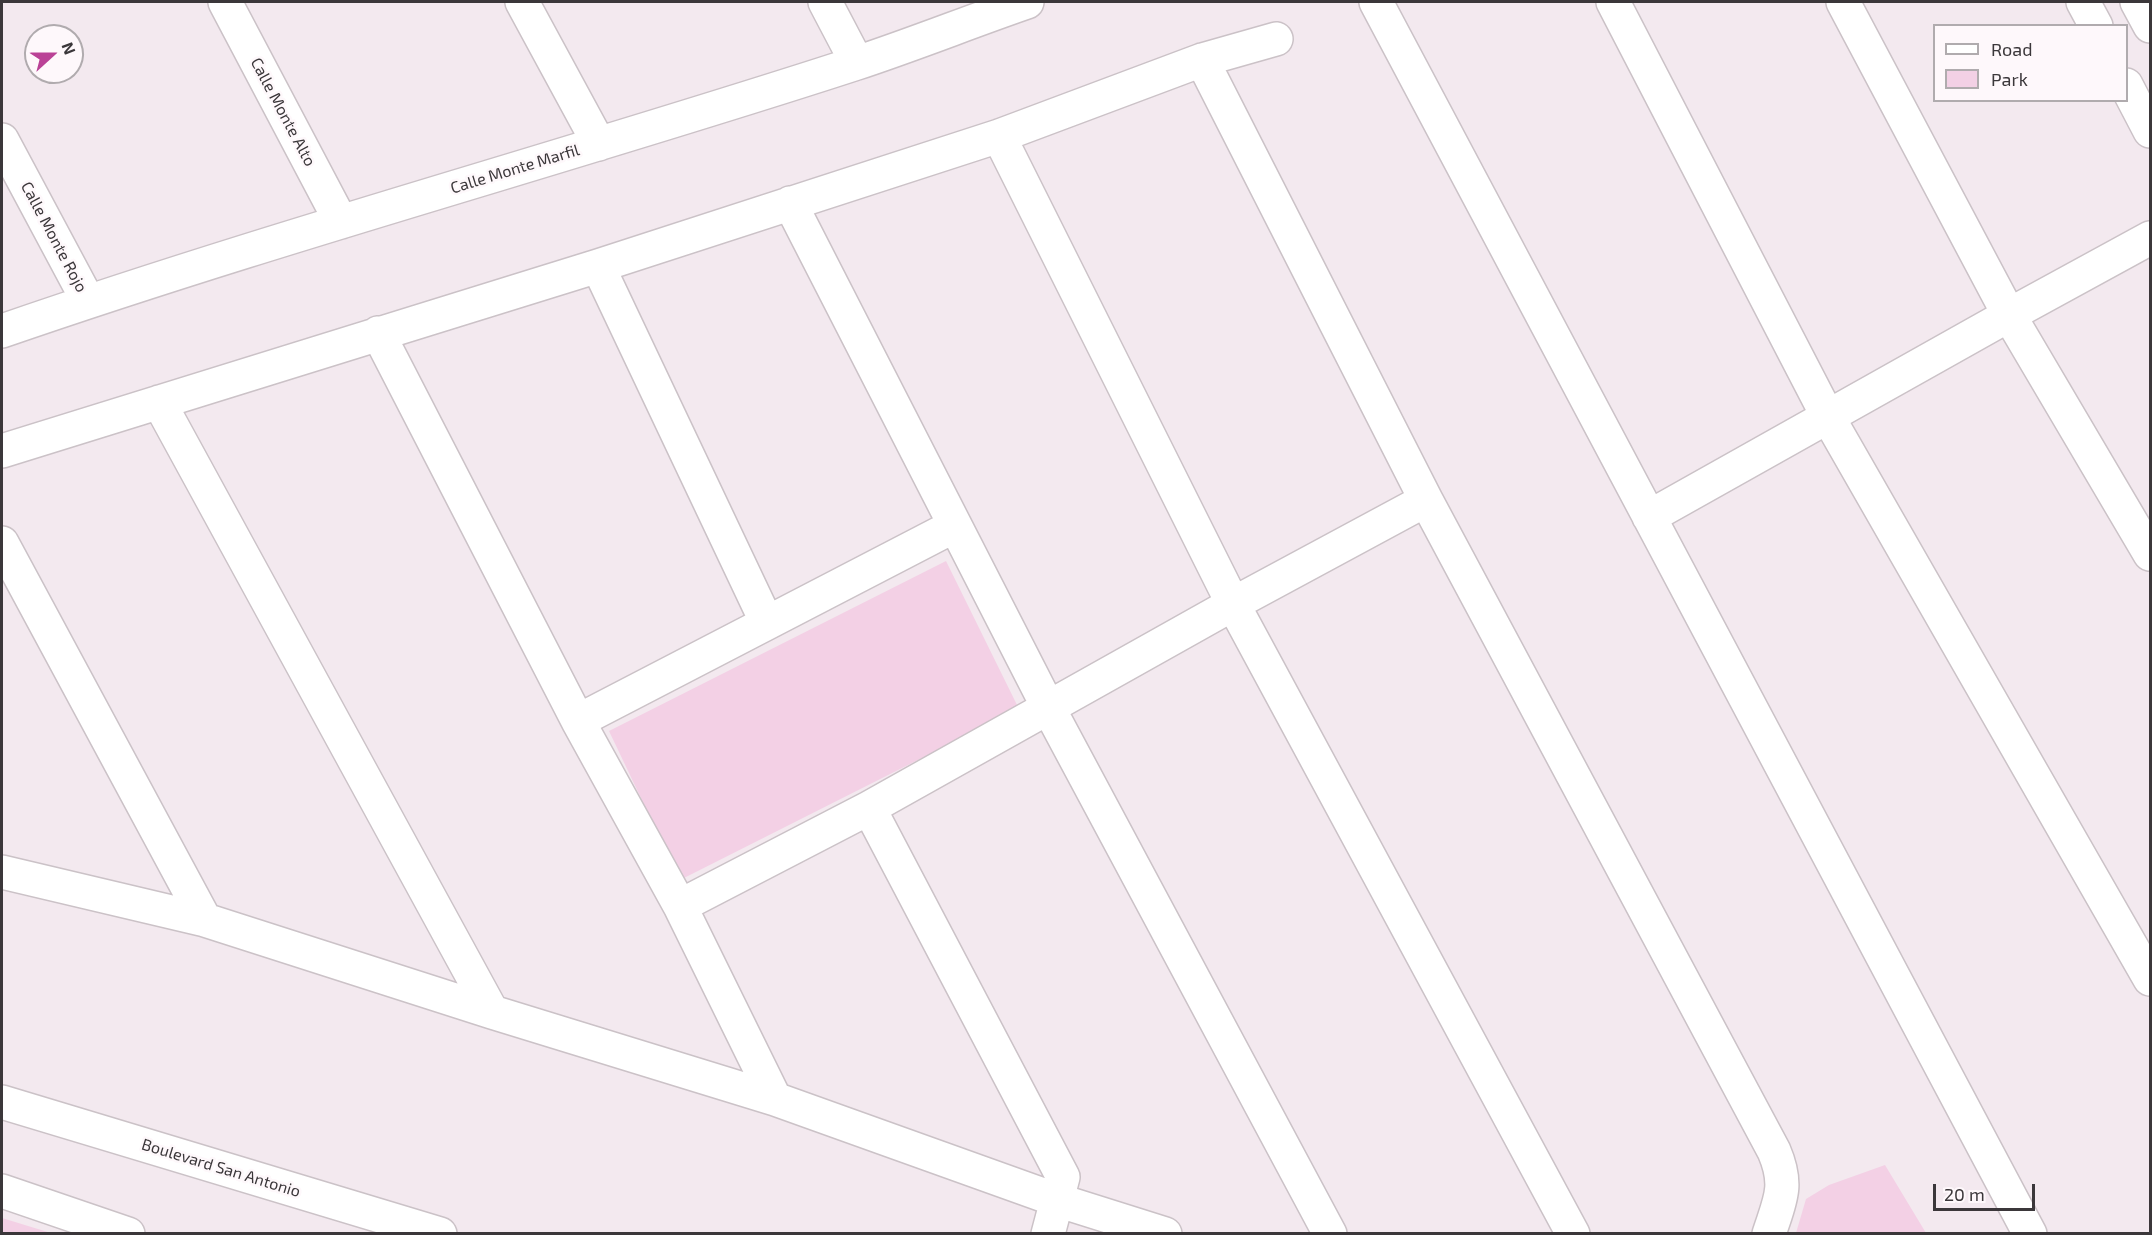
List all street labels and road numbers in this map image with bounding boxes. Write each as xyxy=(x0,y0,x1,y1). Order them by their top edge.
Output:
street label: Calle Monte Alto xyxy=(246,55,320,169)
street label: Calle Monte Marfil xyxy=(448,140,582,198)
street label: Calle Monte Rojo xyxy=(17,179,91,295)
street label: Boulevard San Antonio xyxy=(139,1135,303,1201)

